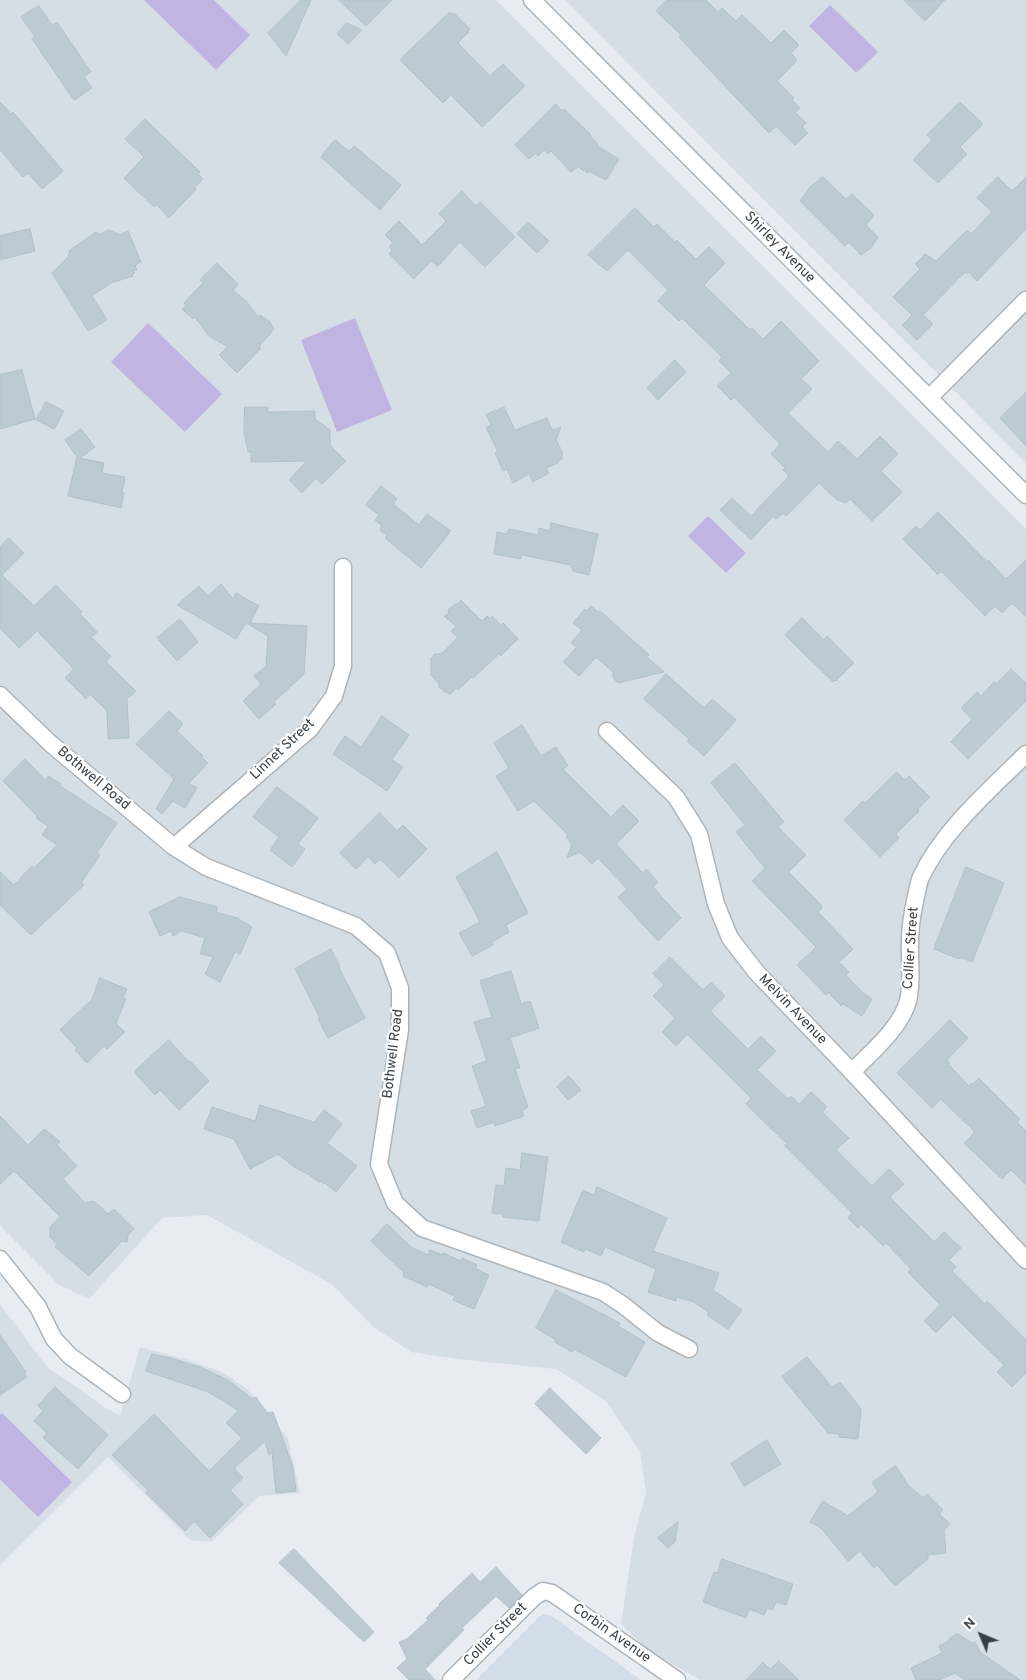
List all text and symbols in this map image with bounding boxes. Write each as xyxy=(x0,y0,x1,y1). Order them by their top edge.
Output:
street label: Shirley Avenue xyxy=(740,209,818,287)
street label: Linnet Street xyxy=(247,716,319,784)
street label: Bothwell Road xyxy=(53,744,133,814)
street label: Collier Street xyxy=(901,906,923,990)
street label: Melvin Avenue xyxy=(754,971,830,1049)
street label: Bothwell Road xyxy=(380,1008,408,1100)
street label: Collier Street xyxy=(461,1600,531,1670)
street label: Corbin Avenue xyxy=(569,1601,653,1667)
north arrow xyxy=(956,1610,1006,1660)
text: N xyxy=(960,1614,980,1634)

